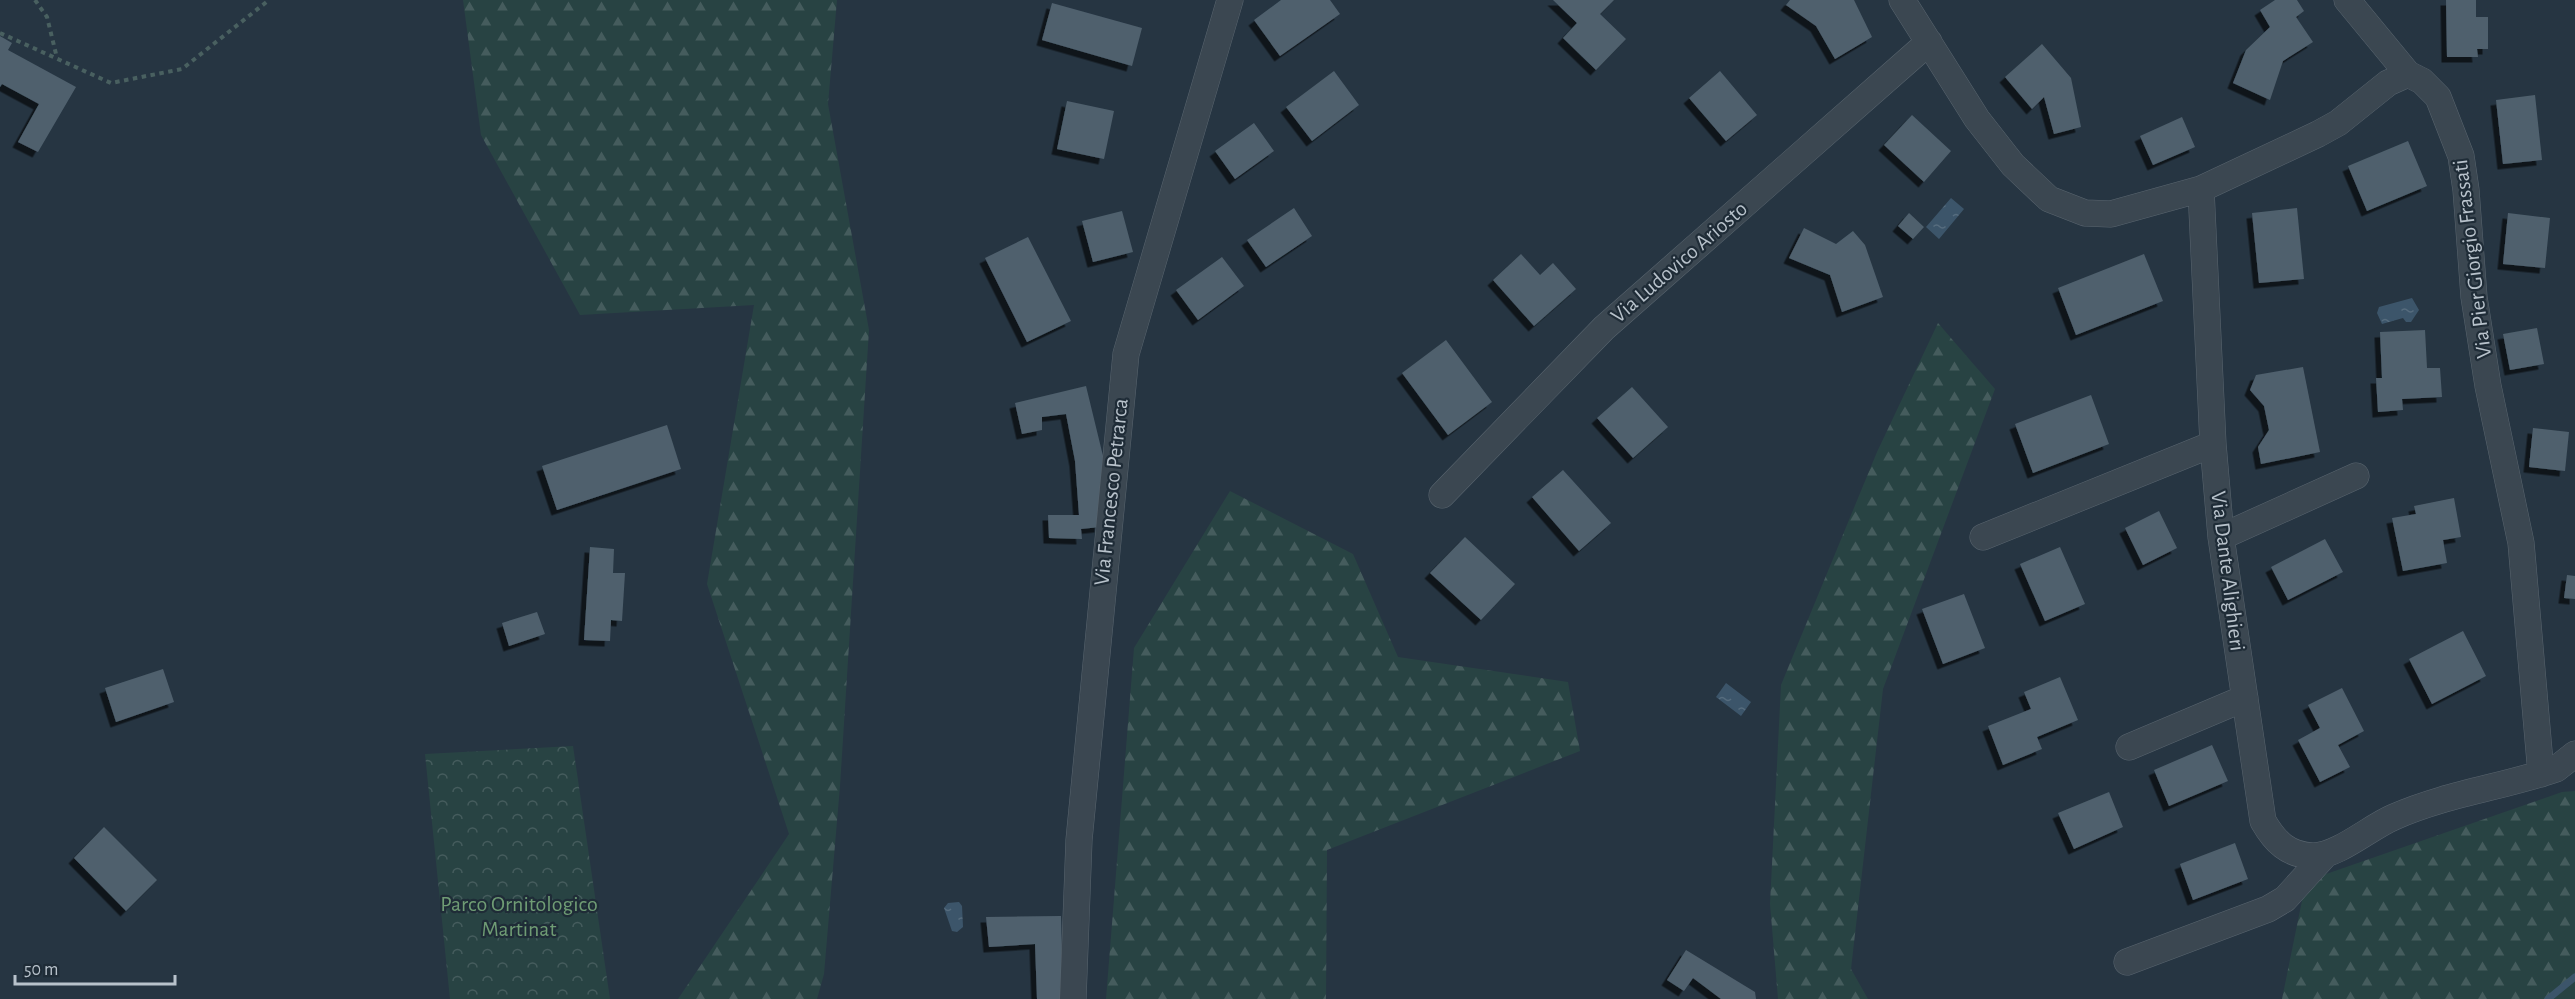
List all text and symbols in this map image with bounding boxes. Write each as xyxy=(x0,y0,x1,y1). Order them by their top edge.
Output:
street label: Via Pier Giorgio Frassati xyxy=(2449,158,2495,360)
street label: Via Ludovico Ariosto xyxy=(1607,197,1751,327)
street label: Via Francesco Petrarca xyxy=(1090,397,1132,587)
street label: Via Dante Alighieri xyxy=(2207,490,2249,652)
park label: Parco Ornitologico Martinat xyxy=(440,893,598,940)
scale bar xyxy=(15,948,176,986)
text: 50 m xyxy=(24,961,58,979)

